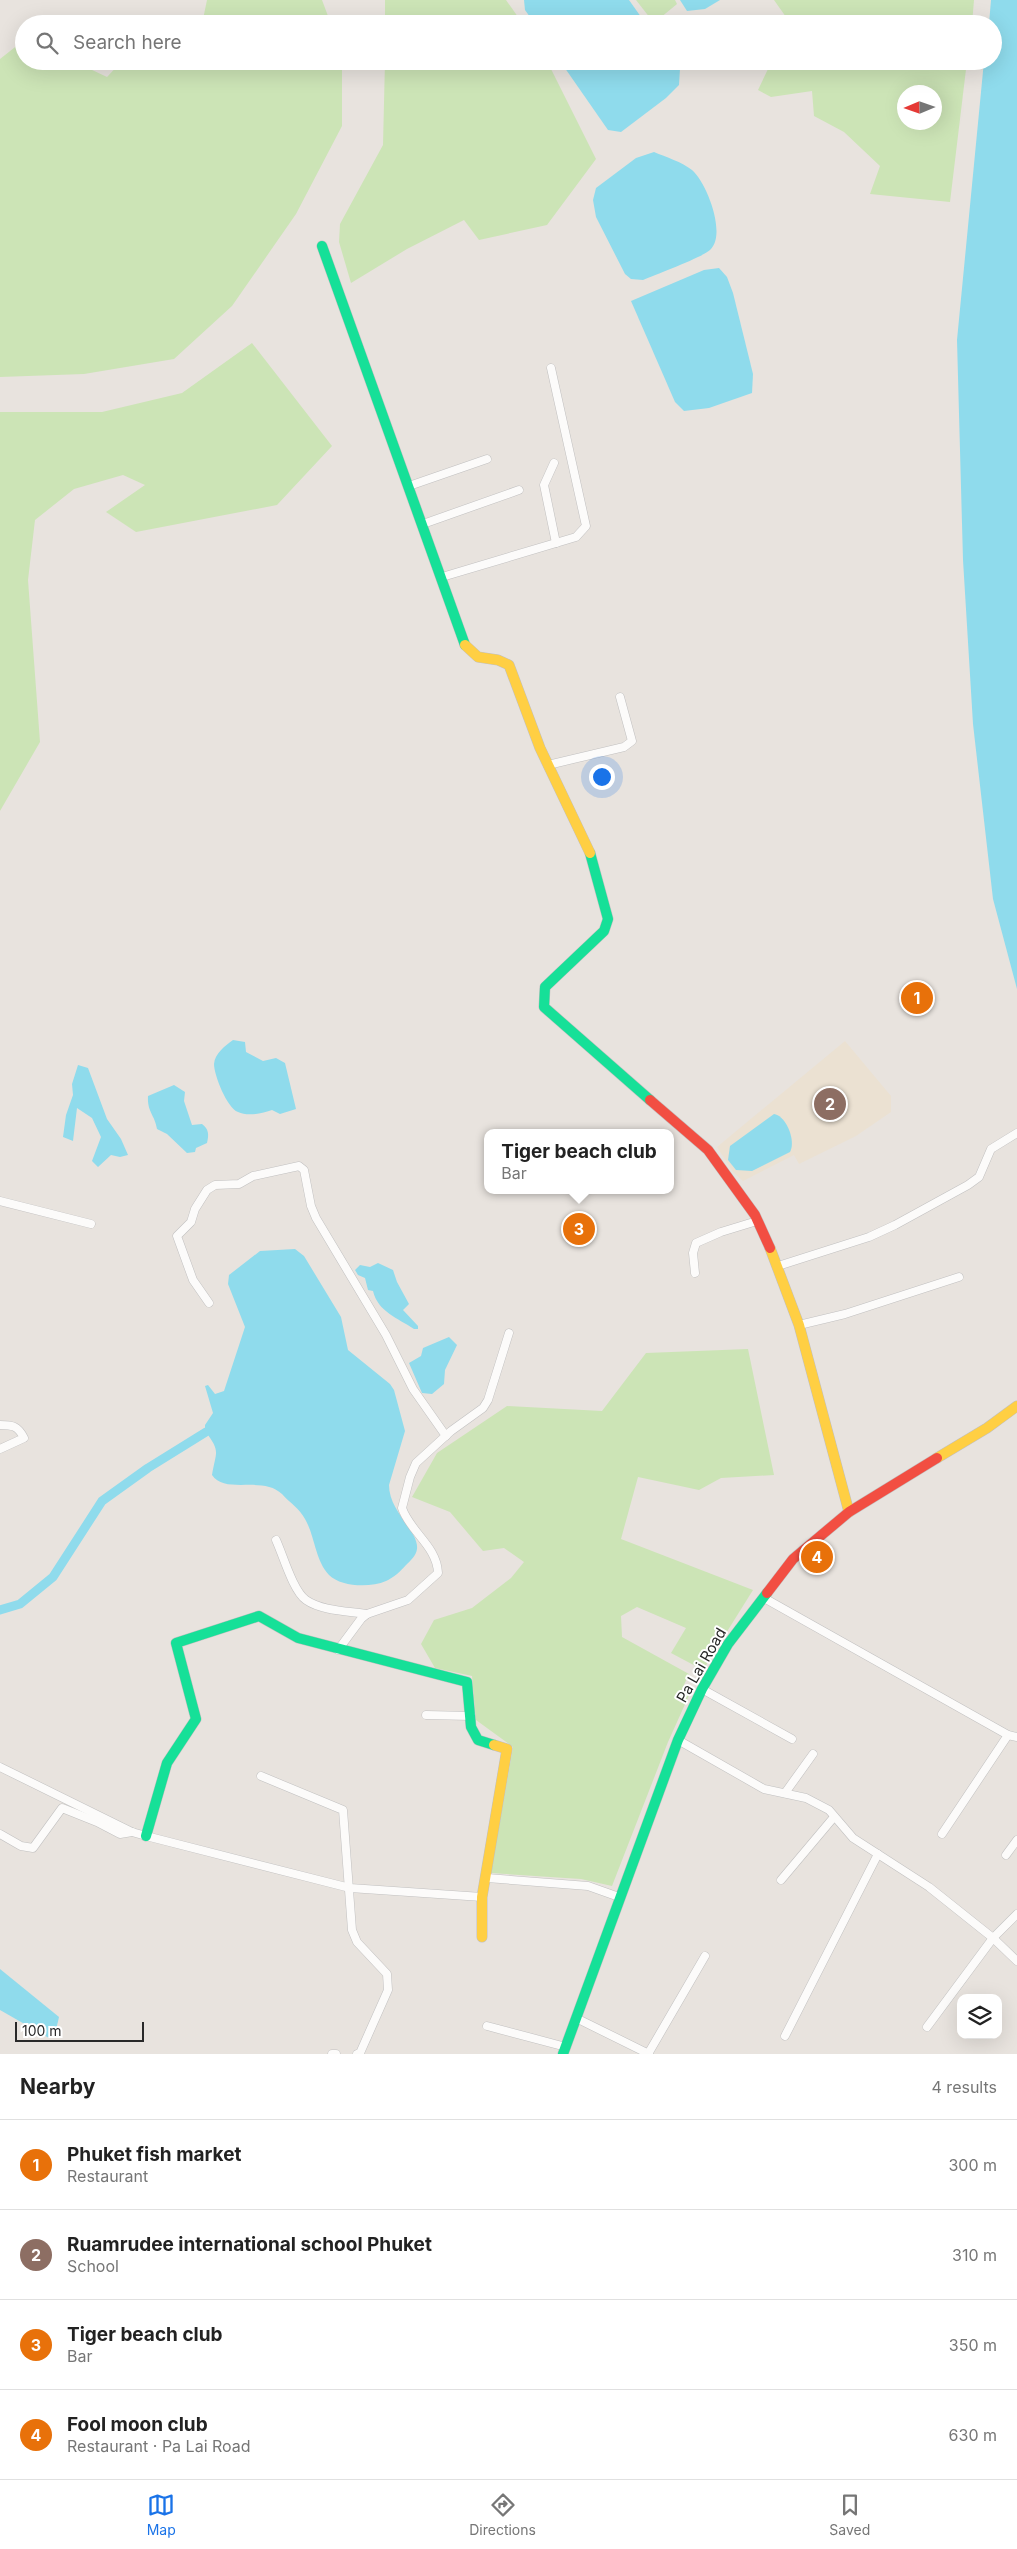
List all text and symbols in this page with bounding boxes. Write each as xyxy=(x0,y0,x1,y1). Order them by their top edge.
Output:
search box xyxy=(15,15,1002,70)
icon: search xyxy=(33,29,61,57)
text: Search here xyxy=(73,31,182,54)
north arrow xyxy=(897,85,942,130)
your location xyxy=(589,764,615,790)
pin: 1 xyxy=(901,979,933,1017)
pin: 2 xyxy=(814,1085,846,1123)
popup xyxy=(484,1129,674,1194)
text: Tiger beach club xyxy=(501,1140,657,1163)
text: Bar xyxy=(501,1163,527,1183)
pin: 3 xyxy=(563,1210,595,1248)
pin: 4 xyxy=(801,1538,833,1576)
street label: Pa Lai Road xyxy=(672,1624,730,1706)
map controls xyxy=(957,1994,1002,2039)
button: layers xyxy=(957,1994,1002,2039)
scale bar xyxy=(15,2019,144,2042)
text: 100 m xyxy=(22,2022,62,2039)
text: Nearby xyxy=(20,2074,95,2099)
text: 4 results xyxy=(932,2077,997,2097)
text: Phuket fish market xyxy=(67,2143,241,2166)
text: 1 xyxy=(33,2155,39,2175)
text: 300 m xyxy=(948,2155,997,2175)
text: Restaurant xyxy=(67,2166,148,2186)
text: Ruamrudee international school Phuket xyxy=(67,2233,432,2256)
text: 2 xyxy=(31,2245,41,2265)
text: 310 m xyxy=(952,2245,997,2265)
text: School xyxy=(67,2256,119,2276)
text: Tiger beach club xyxy=(67,2323,223,2346)
text: 3 xyxy=(31,2335,41,2355)
text: 350 m xyxy=(949,2335,997,2355)
text: Bar xyxy=(67,2346,92,2366)
text: Fool moon club xyxy=(67,2413,208,2436)
text: 4 xyxy=(31,2425,41,2445)
text: 630 m xyxy=(949,2425,997,2445)
text: Restaurant · Pa Lai Road xyxy=(67,2436,251,2456)
tab: Map xyxy=(147,2491,176,2538)
tab: Directions xyxy=(469,2491,536,2538)
tab: Saved xyxy=(829,2491,870,2538)

